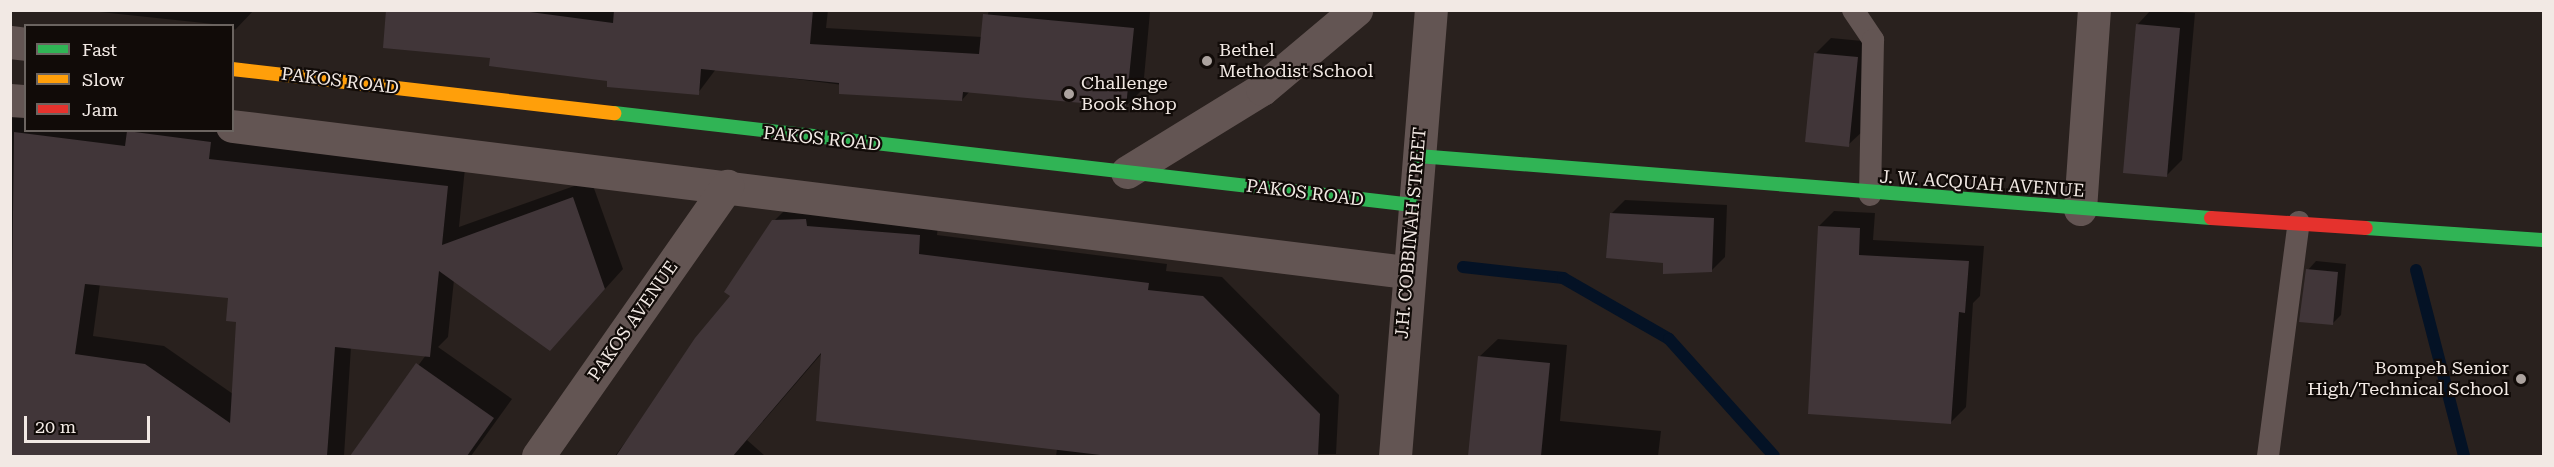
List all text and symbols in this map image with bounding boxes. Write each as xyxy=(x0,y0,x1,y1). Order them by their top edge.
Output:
legend xyxy=(24,24,234,132)
text: Fast xyxy=(82,39,117,60)
place label: Bethel Methodist School xyxy=(1219,40,1373,82)
marker: Bethel Methodist School xyxy=(1200,54,1214,68)
street label: PAKOS ROAD xyxy=(280,63,400,99)
text: Slow xyxy=(82,69,124,90)
place label: Challenge Book Shop xyxy=(1081,73,1177,116)
marker: Challenge Book Shop xyxy=(1062,87,1076,101)
text: Jam xyxy=(82,99,118,120)
street label: PAKOS ROAD xyxy=(762,122,882,156)
street label: J.H. COBBINAH STREET xyxy=(1391,126,1431,340)
street label: J. W. ACQUAH AVENUE xyxy=(1879,166,2085,202)
street label: PAKOS ROAD xyxy=(1245,175,1365,211)
street label: PAKOS AVENUE xyxy=(584,257,682,385)
place label: Bompeh Senior High/Technical School xyxy=(2307,358,2509,400)
marker: Bompeh Senior High/Technical School xyxy=(2514,372,2528,386)
scale bar xyxy=(27,404,153,442)
text: 20 m xyxy=(35,416,76,437)

